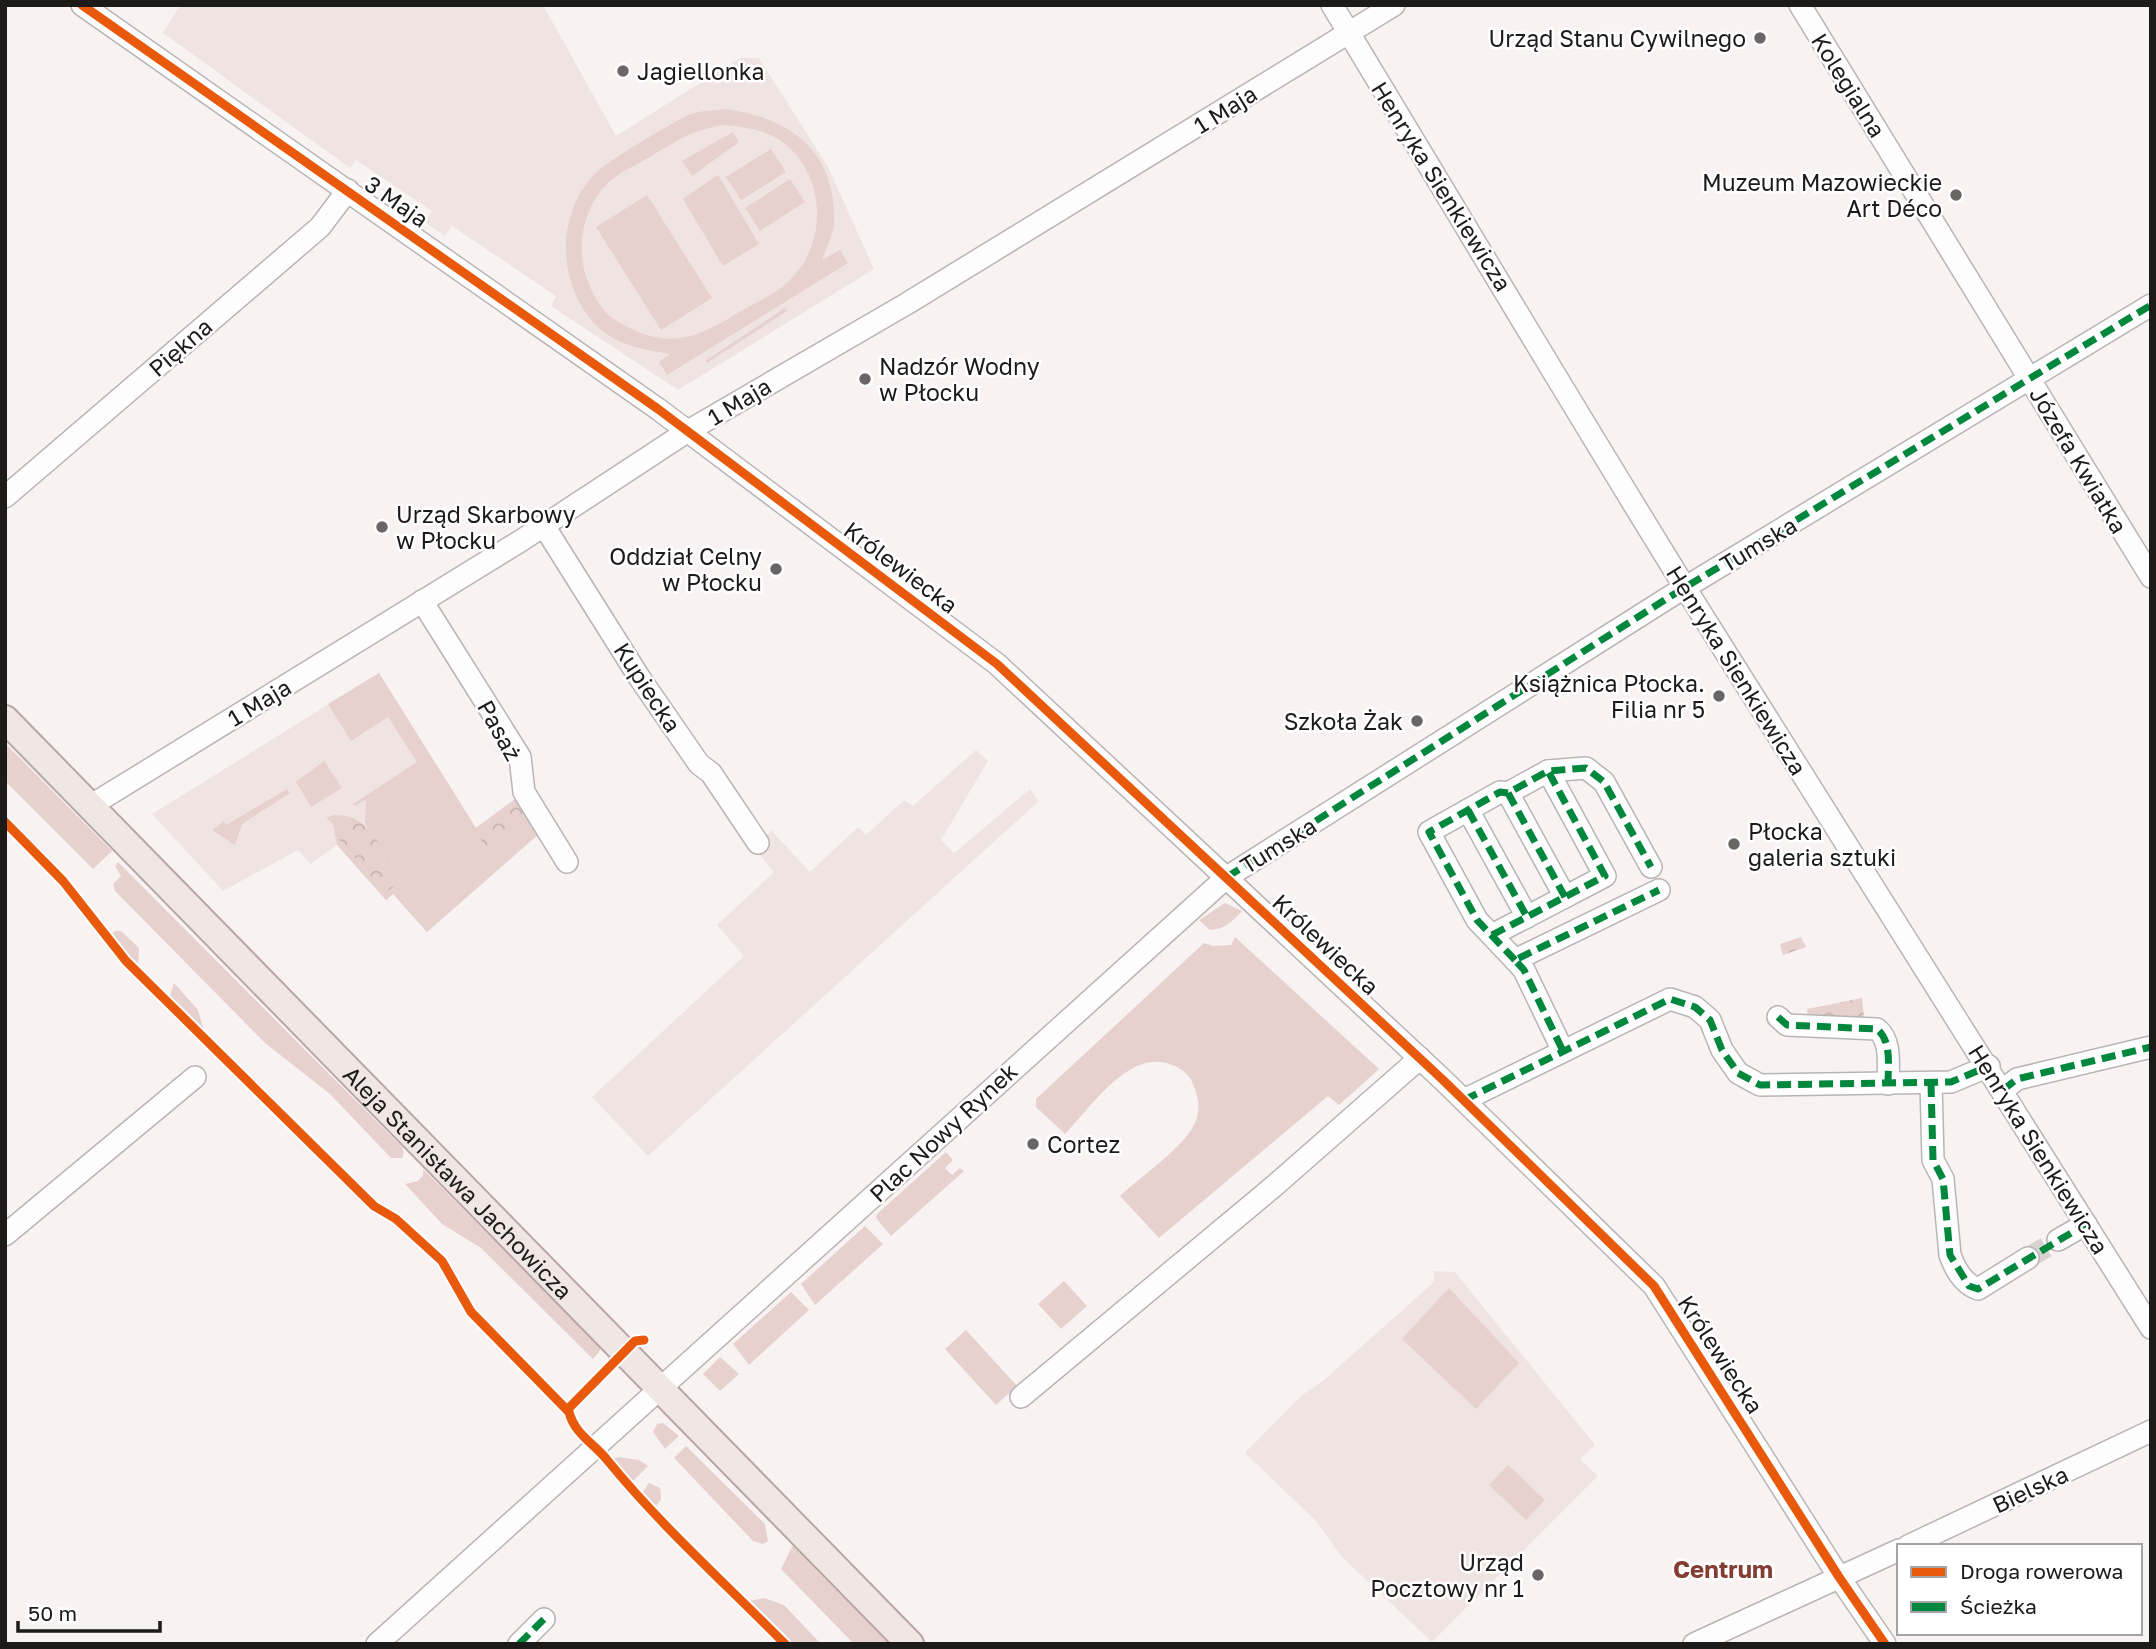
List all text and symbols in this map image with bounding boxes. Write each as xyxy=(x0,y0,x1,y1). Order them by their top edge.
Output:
place label: Urząd Stanu Cywilnego xyxy=(1489,24,1746,52)
street label: Kolegialna xyxy=(1806,28,1892,142)
marker: Urząd Stanu Cywilnego xyxy=(1752,30,1768,46)
place label: Jagiellonka xyxy=(637,57,765,85)
marker: Jagiellonka xyxy=(615,63,631,79)
street label: Henryka Sienkiewicza xyxy=(1366,76,1518,296)
street label: 1 Maja xyxy=(1188,79,1262,139)
place label: Muzeum Mazowieckie Art Déco xyxy=(1702,168,1942,222)
street label: 3 Maja xyxy=(360,169,434,233)
marker: Muzeum Mazowieckie Art Déco xyxy=(1948,187,1964,203)
street label: Piękna xyxy=(143,312,217,382)
place label: Nadzór Wodny w Płocku xyxy=(879,352,1040,406)
street label: 1 Maja xyxy=(702,371,776,431)
marker: Nadzór Wodny w Płocku xyxy=(857,371,873,387)
street label: Józefa Kwiatka xyxy=(2024,382,2134,538)
place label: Urząd Skarbowy w Płocku xyxy=(396,500,576,554)
street label: Tumska xyxy=(1715,510,1801,578)
street label: Królewiecka xyxy=(839,515,963,619)
marker: Urząd Skarbowy w Płocku xyxy=(374,519,390,535)
place label: Oddział Celny w Płocku xyxy=(609,542,762,596)
street label: Henryka Sienkiewicza xyxy=(1661,560,1813,780)
marker: Oddział Celny w Płocku xyxy=(768,561,784,577)
street label: Kupiecka xyxy=(609,637,687,737)
place label: Książnica Płocka. Filia nr 5 xyxy=(1513,669,1705,723)
street label: 1 Maja xyxy=(222,672,296,732)
marker: Książnica Płocka. Filia nr 5 xyxy=(1711,688,1727,704)
street label: Pasaż xyxy=(472,695,528,765)
place label: Szkoła Żak xyxy=(1284,707,1403,735)
marker: Szkoła Żak xyxy=(1409,713,1425,729)
street label: Tumska xyxy=(1235,811,1321,879)
place label: Płocka galeria sztuki xyxy=(1748,817,1896,871)
marker: Płocka galeria sztuki xyxy=(1726,836,1742,852)
street label: Królewiecka xyxy=(1267,888,1385,1000)
street label: Henryka Sienkiewicza xyxy=(1963,1039,2115,1259)
street label: Plac Nowy Rynek xyxy=(863,1056,1023,1208)
street label: Aleja Stanisława Jachowicza xyxy=(338,1060,578,1305)
place label: Cortez xyxy=(1047,1130,1120,1158)
marker: Cortez xyxy=(1025,1136,1041,1152)
street label: Królewiecka xyxy=(1672,1290,1770,1418)
street label: Bielska xyxy=(1988,1459,2072,1519)
legend xyxy=(1897,1544,2142,1635)
place label: Urząd Pocztowy nr 1 xyxy=(1370,1548,1524,1602)
district label: Centrum xyxy=(1673,1554,1773,1583)
text: Droga rowerowa xyxy=(1960,1558,2123,1584)
marker: Urząd Pocztowy nr 1 xyxy=(1530,1567,1546,1583)
scale bar xyxy=(18,1590,159,1634)
text: Ścieżka xyxy=(1960,1593,2037,1619)
text: 50 m xyxy=(28,1600,77,1626)

